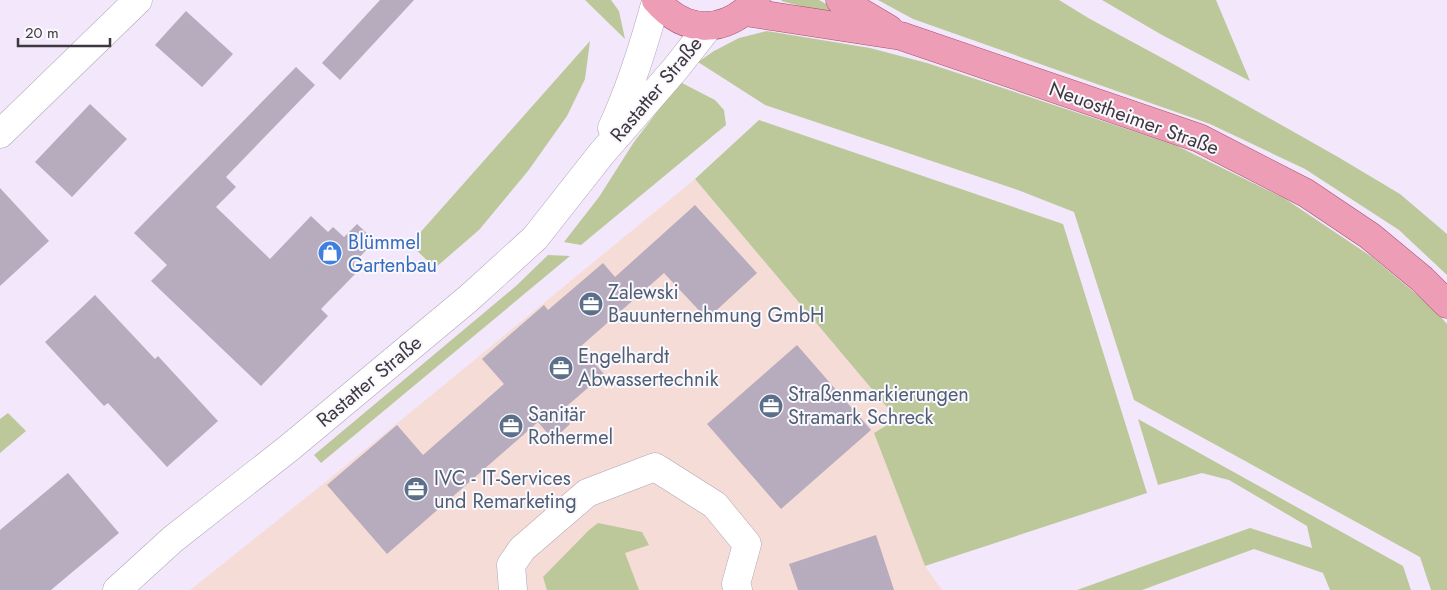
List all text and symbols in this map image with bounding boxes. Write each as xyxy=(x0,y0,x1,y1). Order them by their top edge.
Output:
scale bar xyxy=(18,15,110,47)
text: 20 m xyxy=(25,22,59,44)
street label: Rastatter Straße xyxy=(604,30,709,148)
street label: Neuostheimer Straße xyxy=(1045,74,1223,163)
place label: Blümmel Gartenbau xyxy=(348,228,437,280)
shop icon: Blümmel Gartenbau xyxy=(317,240,343,266)
place label: Zalewski Bauunternehmung GmbH xyxy=(608,278,824,330)
office icon: Zalewski Bauunternehmung GmbH xyxy=(578,291,604,317)
street label: Rastatter Straße xyxy=(310,329,428,434)
place label: Engelhardt Abwassertechnik xyxy=(578,342,719,394)
office icon: Engelhardt Abwassertechnik xyxy=(548,355,574,381)
place label: Straßenmarkierungen Stramark Schreck xyxy=(788,380,969,432)
office icon: Straßenmarkierungen Stramark Schreck xyxy=(758,393,784,419)
place label: Sanitär Rothermel xyxy=(528,400,613,452)
office icon: Sanitär Rothermel xyxy=(498,413,524,439)
place label: IVC - IT-Services und Remarketing xyxy=(434,464,577,516)
office icon: IVC - IT-Services und Remarketing xyxy=(403,476,429,502)

